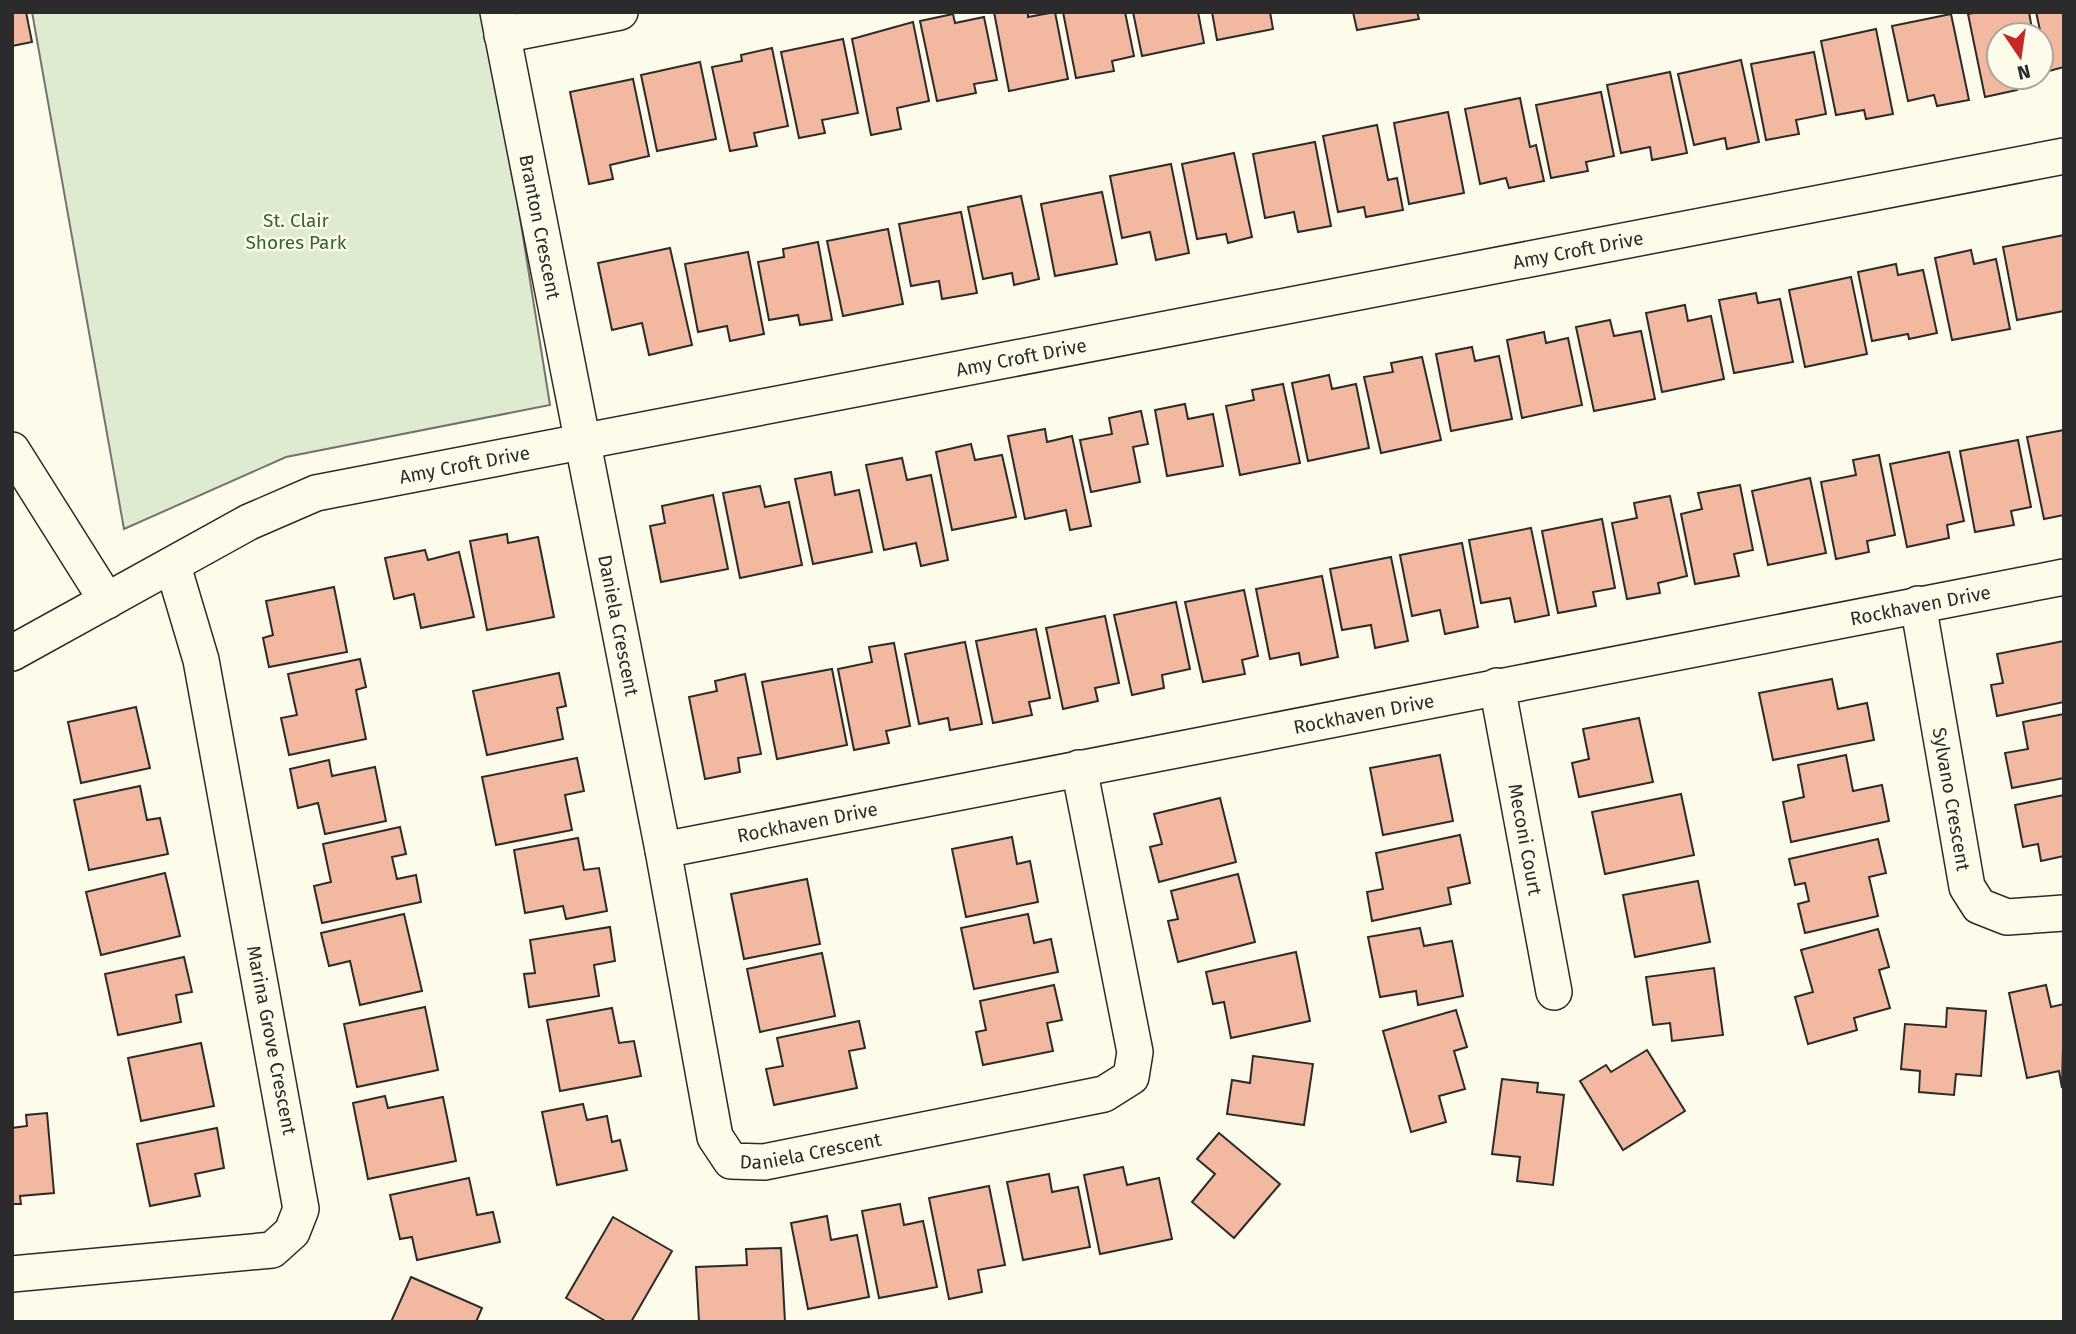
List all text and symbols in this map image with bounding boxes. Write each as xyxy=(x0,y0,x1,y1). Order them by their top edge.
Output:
north arrow xyxy=(1985,21,2055,91)
text: N xyxy=(2015,59,2032,85)
street label: Branton Crescent xyxy=(514,153,565,301)
park label: St. Clair Shores Park xyxy=(245,209,347,254)
street label: Amy Croft Drive xyxy=(1511,226,1645,274)
street label: Amy Croft Drive xyxy=(954,334,1089,381)
street label: Amy Croft Drive xyxy=(397,441,532,489)
street label: Daniela Crescent xyxy=(593,553,643,698)
street label: Rockhaven Drive xyxy=(1848,581,1993,630)
street label: Rockhaven Drive xyxy=(1292,689,1436,739)
street label: Sylvano Crescent xyxy=(1928,726,1975,873)
street label: Meconi Court xyxy=(1503,782,1547,897)
street label: Rockhaven Drive xyxy=(735,797,880,847)
street label: Marina Grove Crescent xyxy=(242,944,301,1137)
street label: Daniela Crescent xyxy=(739,1128,883,1174)

